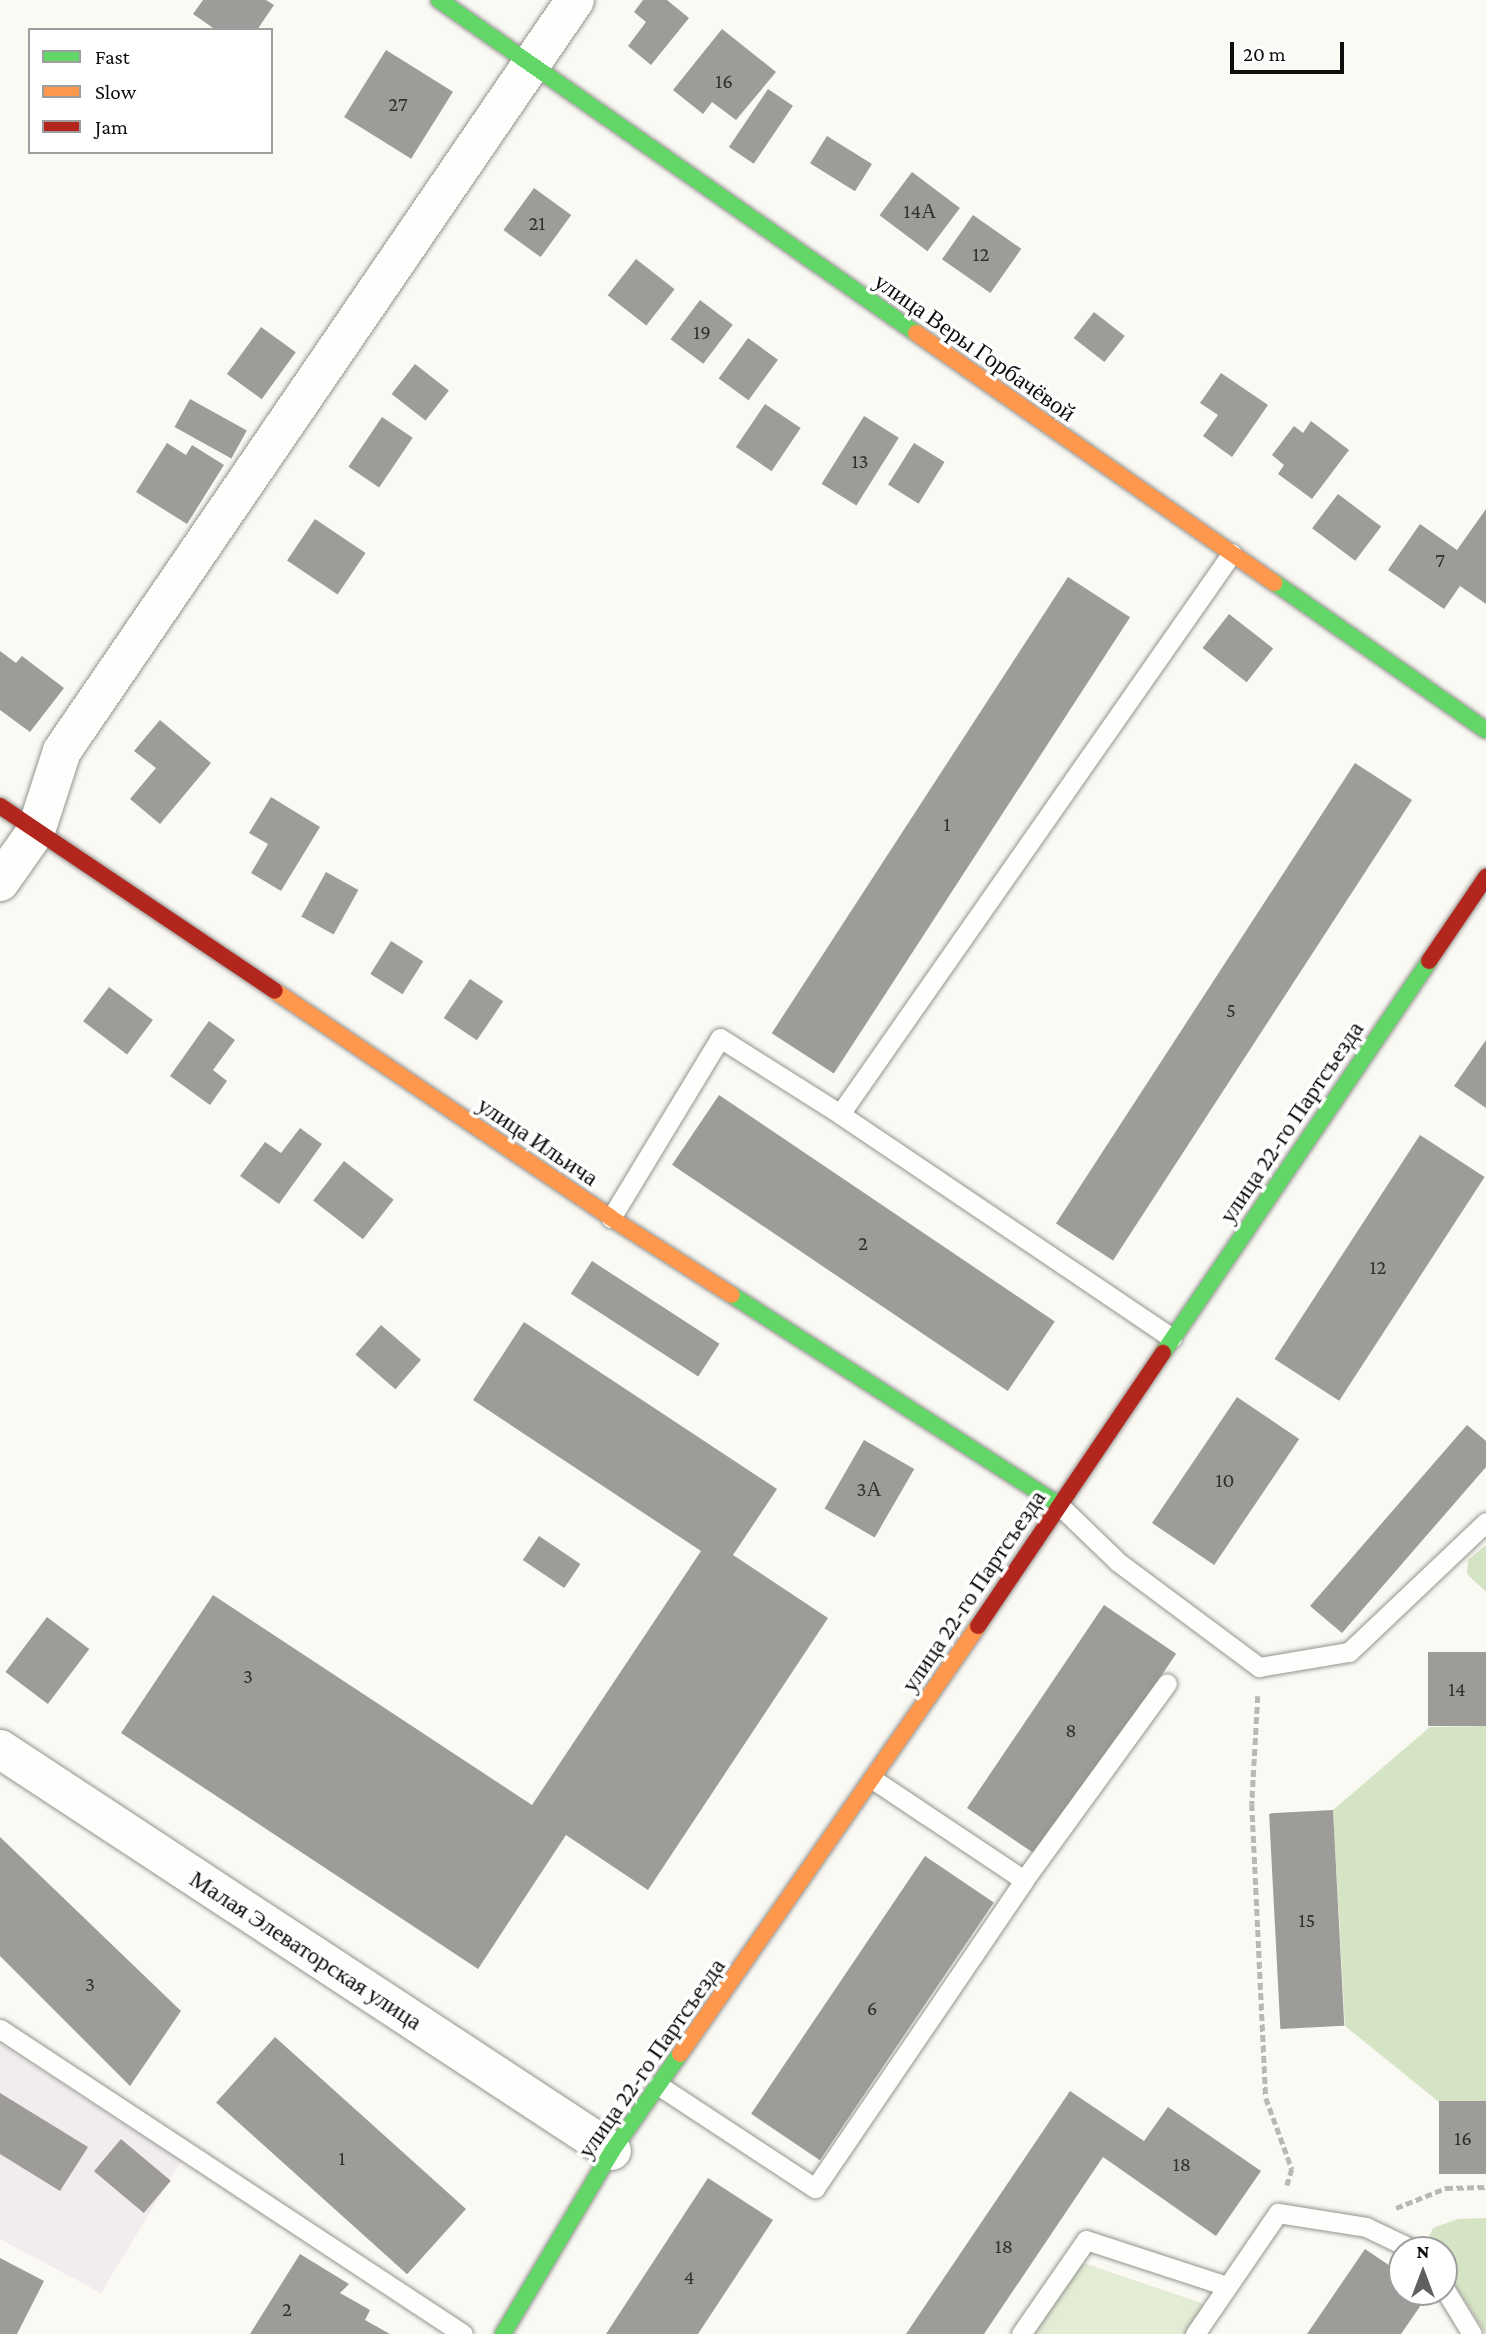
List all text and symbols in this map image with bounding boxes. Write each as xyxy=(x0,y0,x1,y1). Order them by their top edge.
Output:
legend xyxy=(28,28,273,154)
scale bar xyxy=(1234,28,1348,72)
text: 20 m xyxy=(1243,42,1286,66)
text: Fast xyxy=(95,45,130,69)
house number: 16 xyxy=(715,68,733,94)
text: Slow xyxy=(95,80,136,104)
house number: 27 xyxy=(388,91,408,117)
text: Jam xyxy=(95,115,128,139)
house number: 14А xyxy=(904,198,936,224)
house number: 21 xyxy=(529,210,545,236)
house number: 12 xyxy=(973,241,989,267)
street label: улица Веры Горбачёвой xyxy=(869,267,1081,427)
house number: 19 xyxy=(693,319,711,345)
house number: 13 xyxy=(852,448,868,474)
house number: 7 xyxy=(1435,547,1445,573)
house number: 1 xyxy=(944,811,950,837)
house number: 5 xyxy=(1226,997,1236,1023)
street label: улица 22-го Партсъезда xyxy=(1213,1016,1369,1228)
street label: улица Ильича xyxy=(472,1090,604,1192)
house number: 2 xyxy=(858,1230,868,1256)
house number: 12 xyxy=(1370,1254,1386,1280)
house number: 10 xyxy=(1216,1467,1234,1493)
house number: 3А xyxy=(856,1476,882,1502)
street label: улица 22-го Партсъезда xyxy=(895,1485,1051,1697)
house number: 3 xyxy=(243,1663,253,1689)
house number: 14 xyxy=(1448,1676,1466,1702)
house number: 8 xyxy=(1065,1717,1077,1743)
street label: Малая Элеваторская улица xyxy=(184,1864,428,2036)
house number: 15 xyxy=(1299,1907,1315,1933)
street label: улица 22-го Партсъезда xyxy=(571,1953,731,2163)
house number: 3 xyxy=(85,1971,95,1997)
house number: 6 xyxy=(867,1995,877,2021)
house number: 16 xyxy=(1454,2125,1472,2151)
house number: 1 xyxy=(339,2145,345,2171)
house number: 18 xyxy=(1173,2151,1191,2177)
house number: 18 xyxy=(995,2233,1013,2259)
north arrow xyxy=(1388,2236,1458,2306)
text: N xyxy=(1417,2241,1429,2262)
house number: 4 xyxy=(684,2264,694,2290)
house number: 2 xyxy=(282,2296,292,2322)

